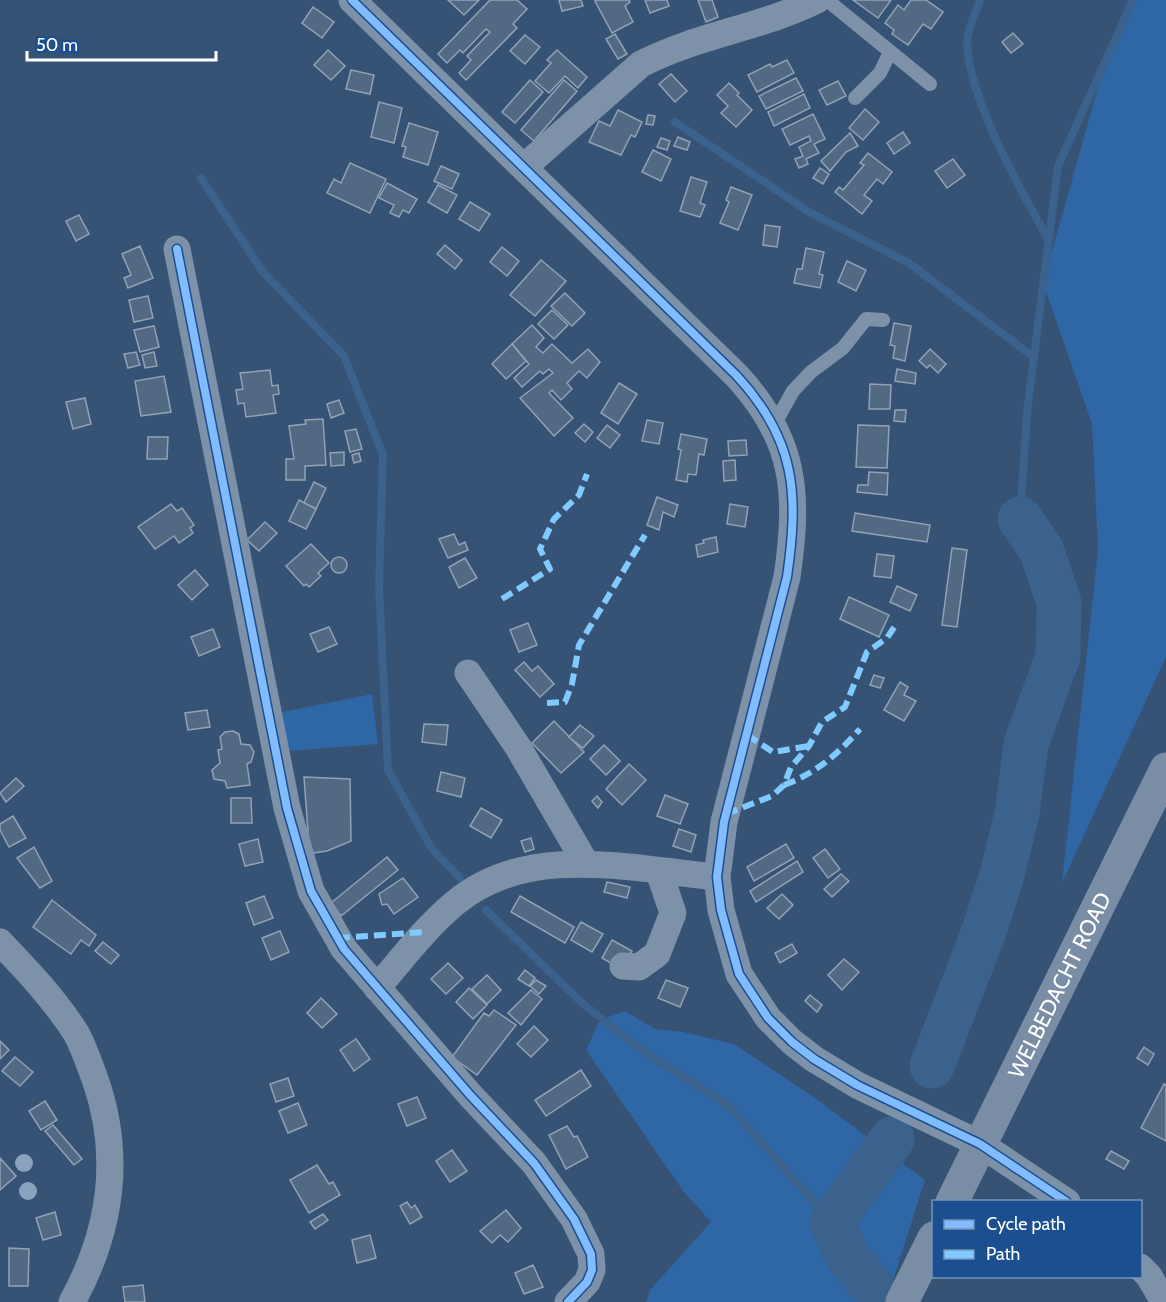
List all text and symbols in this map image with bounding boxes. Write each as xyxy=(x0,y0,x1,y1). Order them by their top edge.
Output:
scale bar xyxy=(27,24,216,62)
text: 50 m xyxy=(36,34,78,56)
street label: WELBEDACHT ROAD xyxy=(1002,888,1116,1082)
legend xyxy=(932,1200,1142,1278)
text: Cycle path xyxy=(986,1213,1066,1235)
text: Path xyxy=(986,1243,1020,1265)

